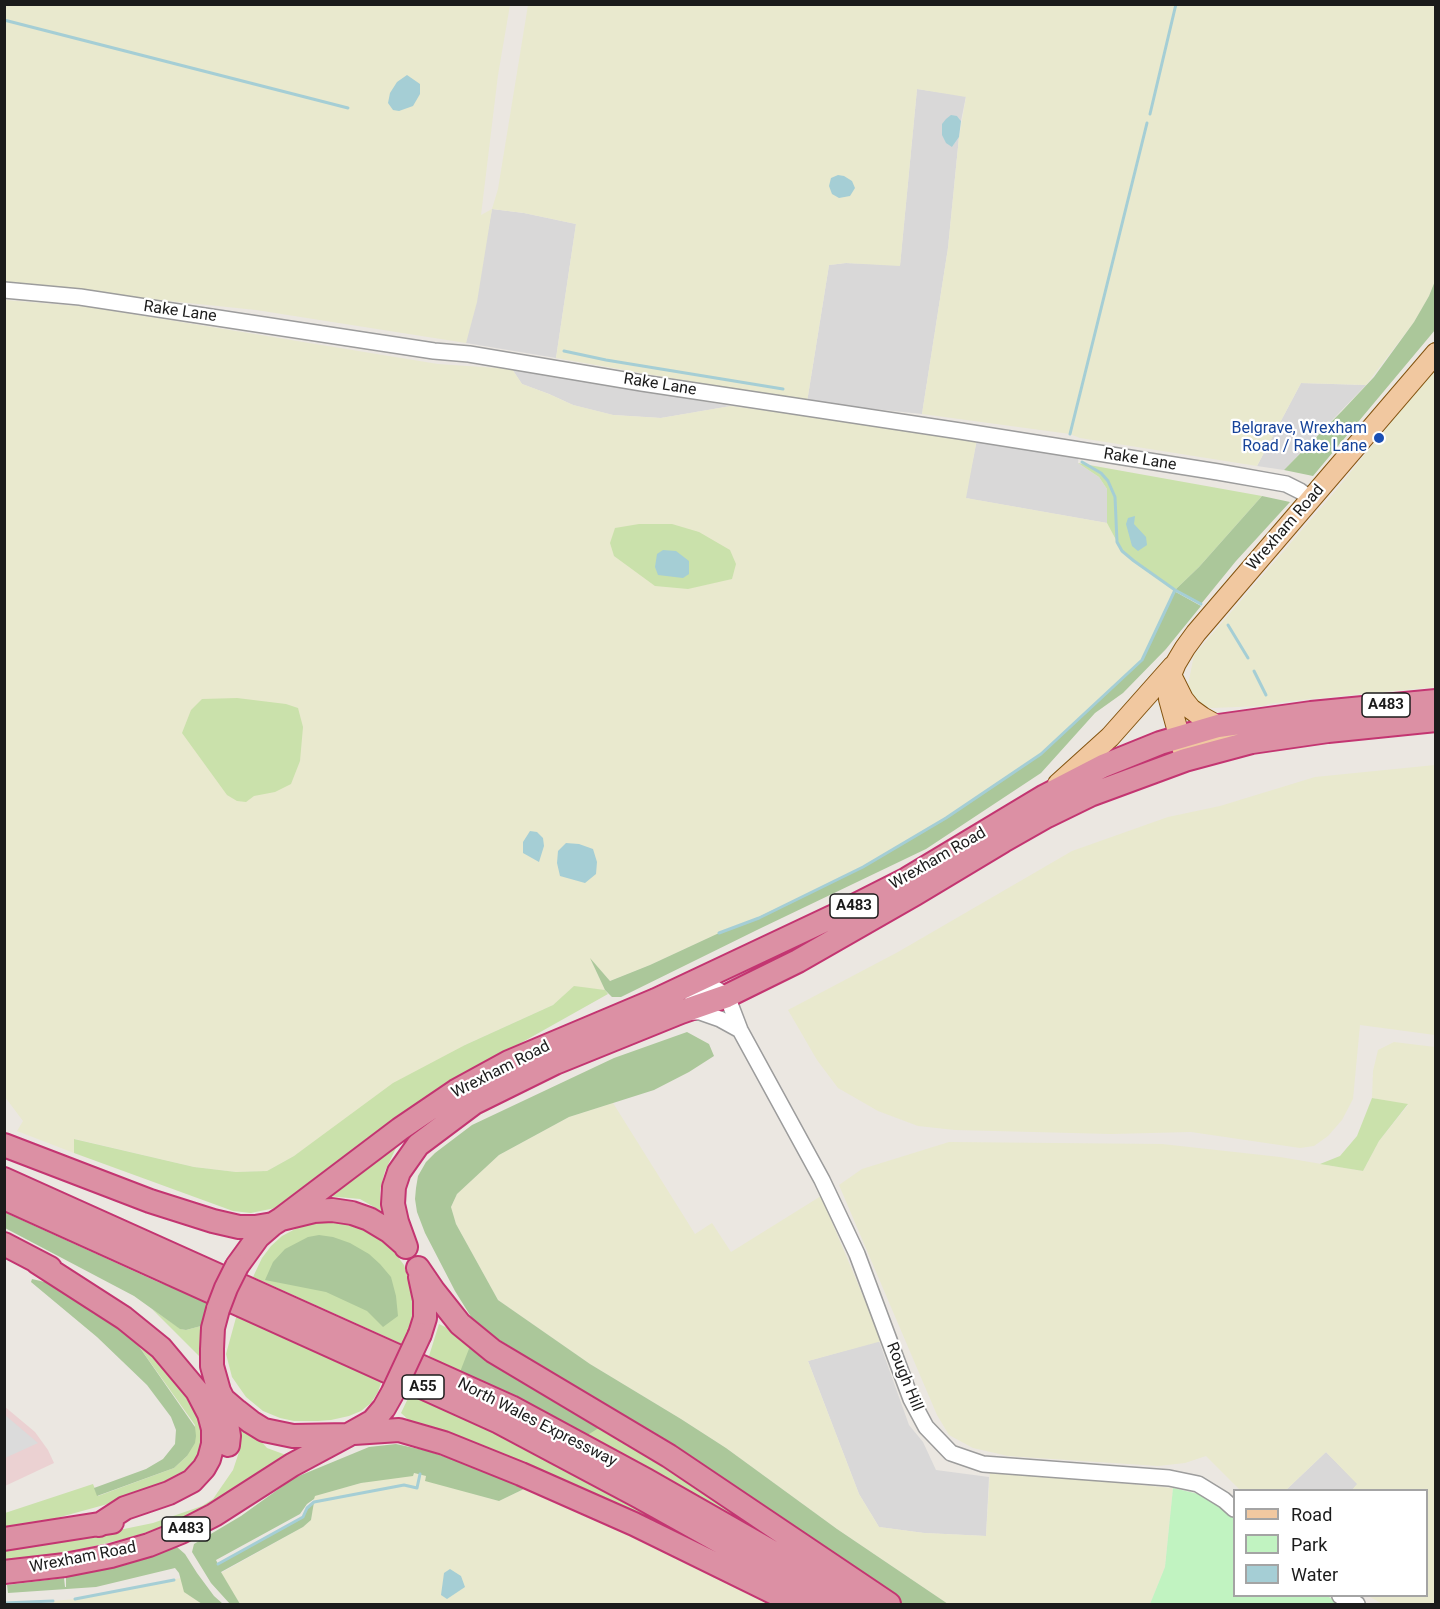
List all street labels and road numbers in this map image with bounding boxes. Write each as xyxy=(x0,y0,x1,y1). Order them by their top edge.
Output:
street label: Rake Lane xyxy=(142,297,218,327)
street label: Rake Lane xyxy=(622,370,698,400)
street label: Rake Lane xyxy=(1102,445,1178,475)
street label: Wrexham Road xyxy=(1243,481,1329,575)
road number: A483 xyxy=(1362,693,1410,717)
street label: Wrexham Road xyxy=(886,824,990,894)
road number: A483 xyxy=(830,894,878,918)
street label: Wrexham Road xyxy=(449,1037,553,1103)
street label: Rough Hill xyxy=(881,1340,927,1414)
street label: North Wales Expressway xyxy=(454,1374,620,1472)
road number: A55 xyxy=(402,1375,444,1399)
road number: A483 xyxy=(162,1517,210,1541)
street label: Wrexham Road xyxy=(28,1538,138,1578)

